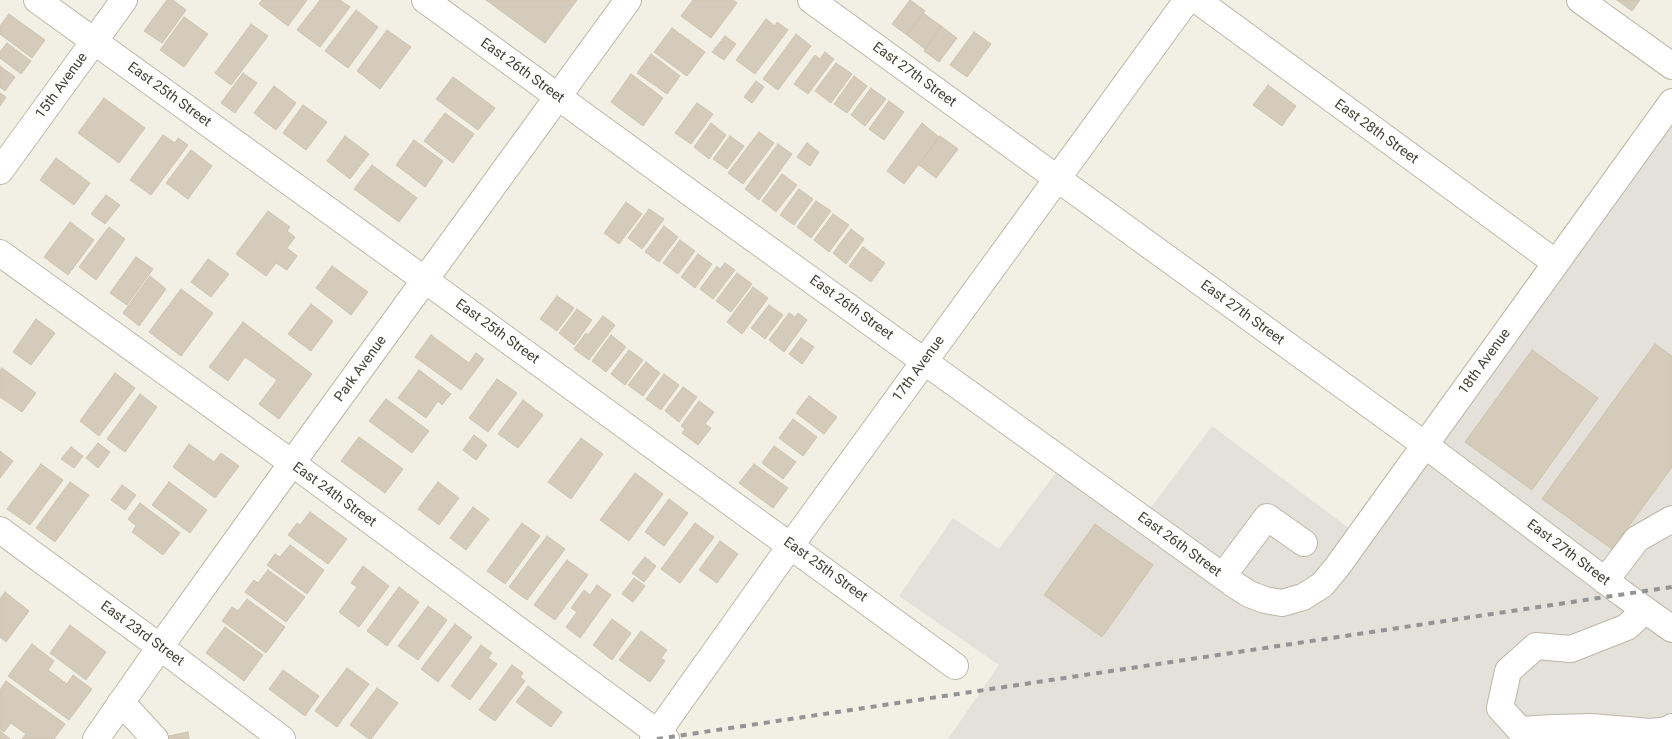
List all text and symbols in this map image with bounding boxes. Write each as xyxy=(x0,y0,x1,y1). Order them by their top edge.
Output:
street label: East 26th Street xyxy=(477,35,567,107)
street label: East 27th Street xyxy=(869,39,959,111)
street label: 15th Avenue xyxy=(32,50,92,122)
street label: East 25th Street xyxy=(124,59,214,131)
street label: East 28th Street xyxy=(1331,96,1421,168)
street label: East 26th Street xyxy=(806,272,896,344)
street label: East 27th Street xyxy=(1197,277,1287,349)
street label: East 25th Street xyxy=(452,296,542,368)
street label: 18th Avenue xyxy=(1455,326,1515,398)
street label: Park Avenue xyxy=(331,333,391,405)
street label: 17th Avenue xyxy=(889,333,949,405)
street label: East 24th Street xyxy=(289,459,379,531)
street label: East 26th Street xyxy=(1134,509,1224,581)
street label: East 27th Street xyxy=(1523,516,1613,590)
street label: East 25th Street xyxy=(780,534,870,606)
street label: East 23rd Street xyxy=(97,598,187,670)

